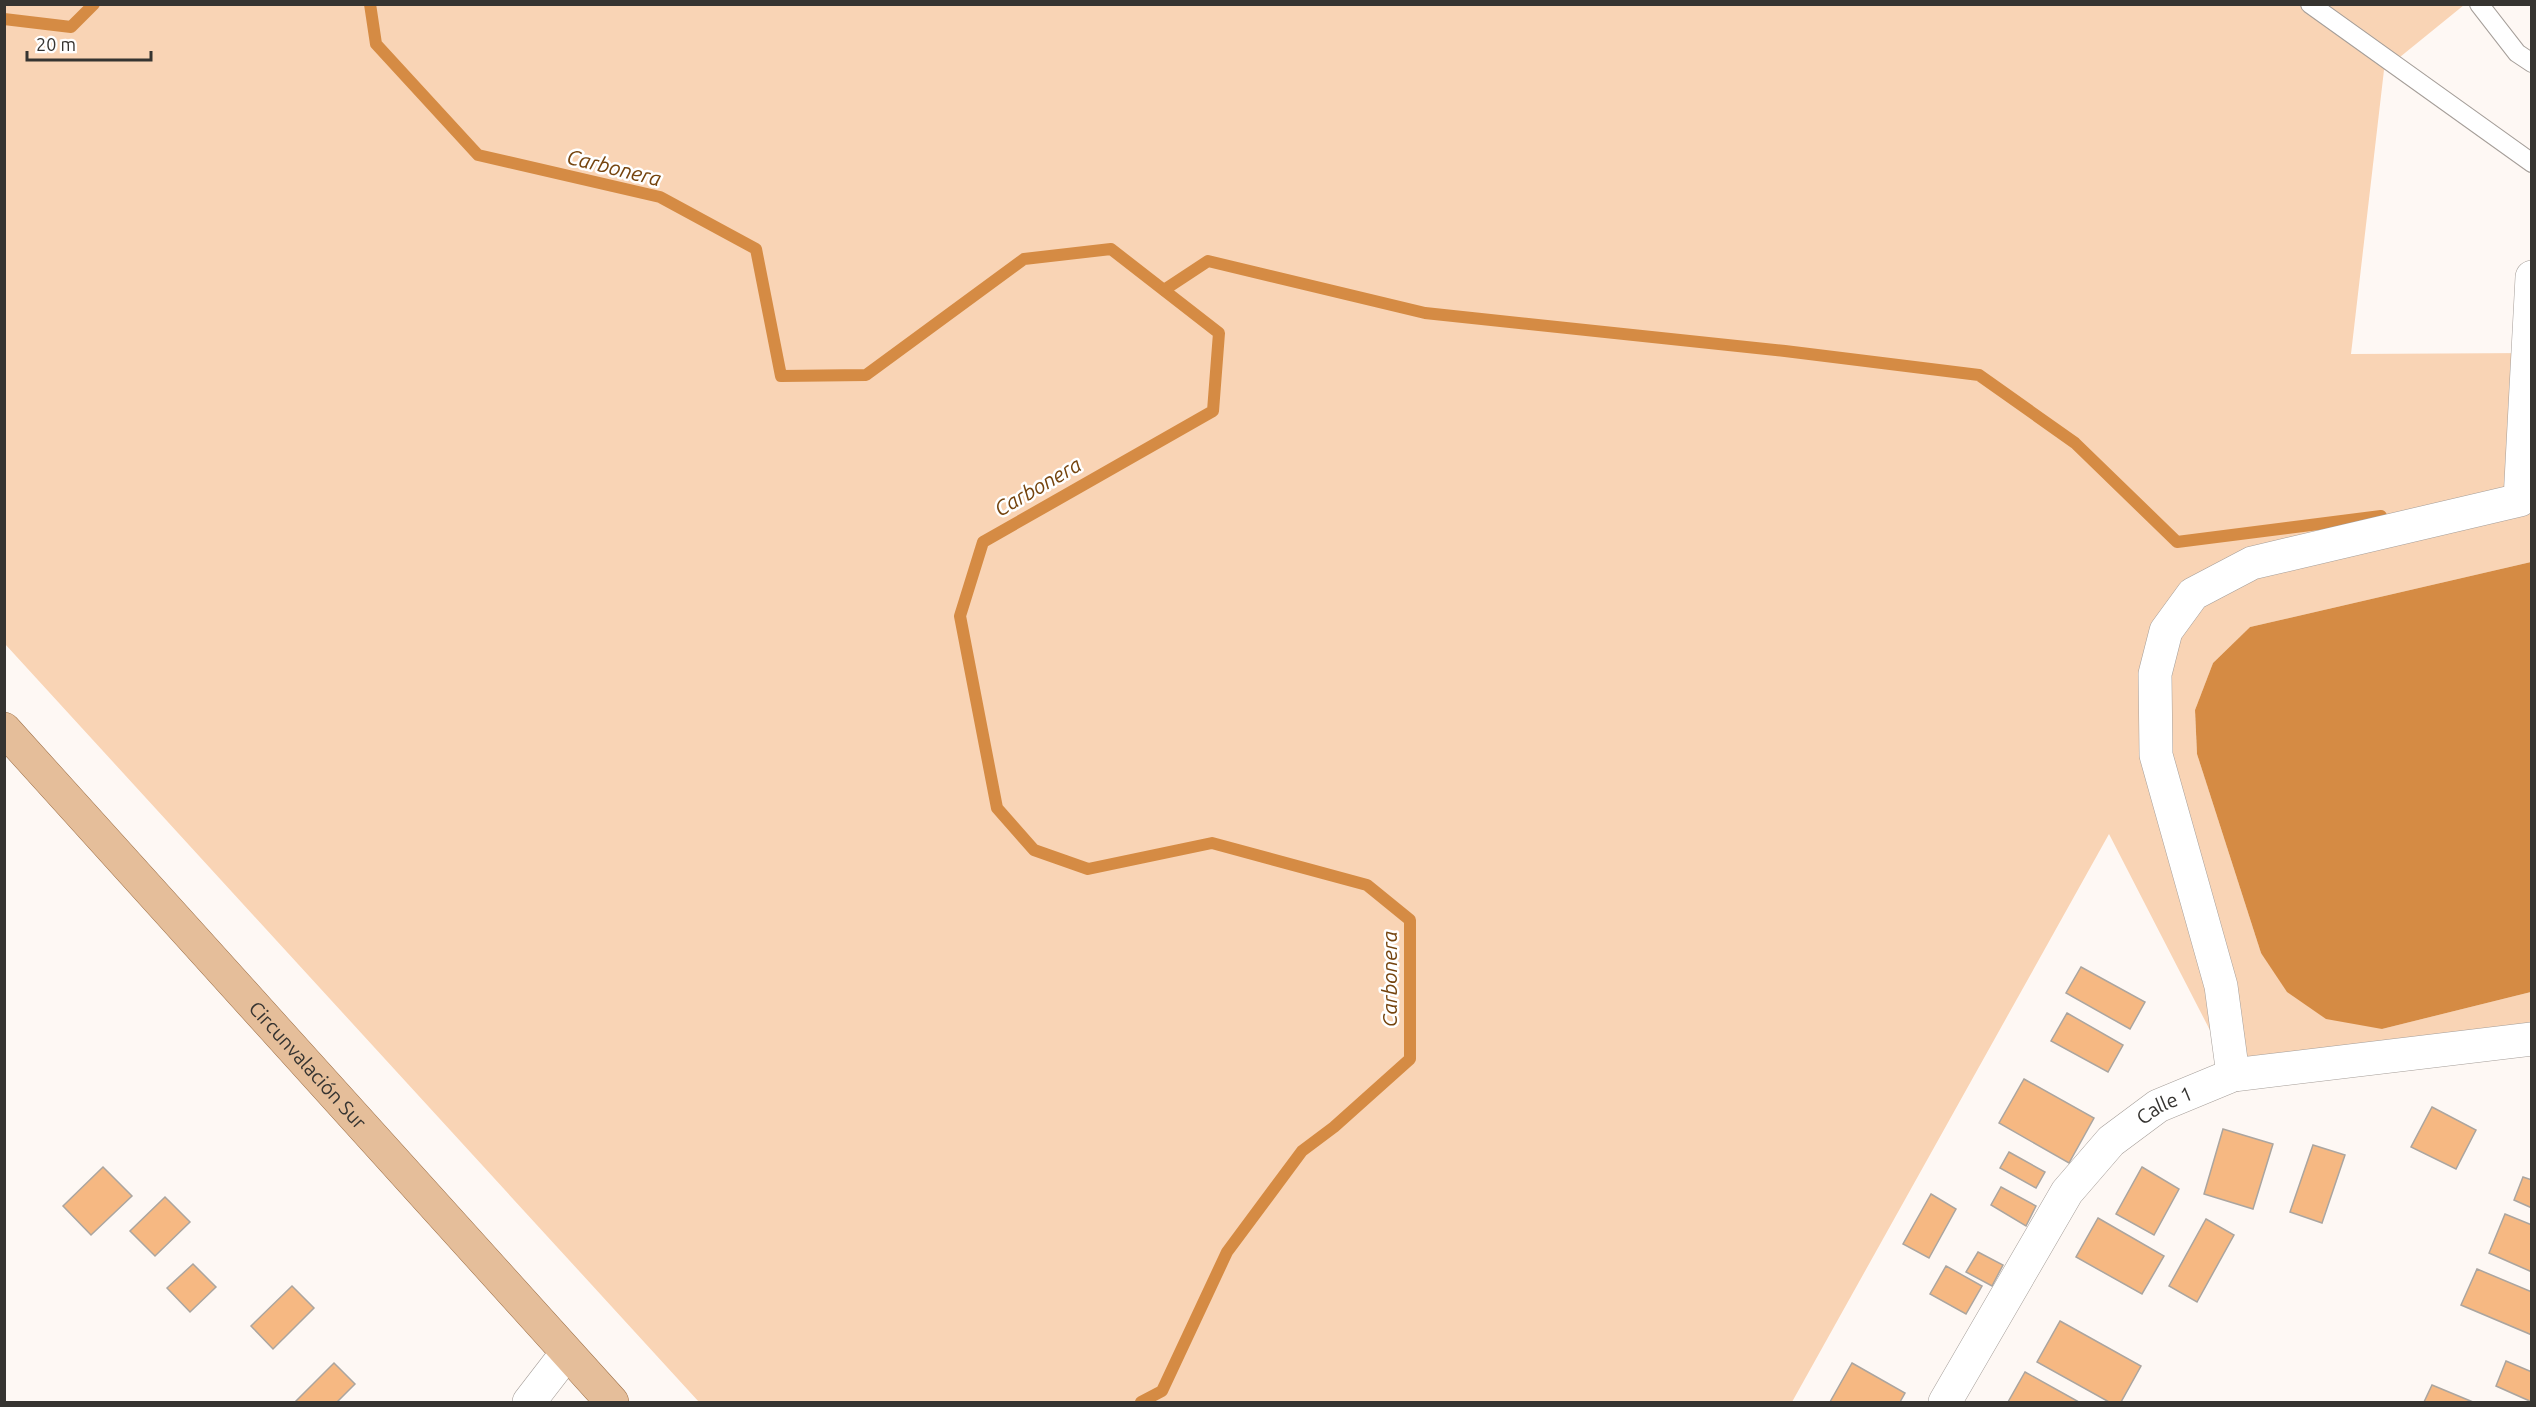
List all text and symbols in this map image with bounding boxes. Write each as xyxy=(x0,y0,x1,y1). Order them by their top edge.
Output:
scale bar xyxy=(27,24,152,62)
text: 20 m xyxy=(36,34,76,54)
water label: Carbonera xyxy=(565,144,664,190)
water label: Carbonera xyxy=(990,452,1085,521)
water label: Carbonera xyxy=(1377,931,1401,1027)
street label: Circunvalación Sur xyxy=(245,996,372,1134)
street label: Calle 1 xyxy=(2132,1081,2196,1129)

